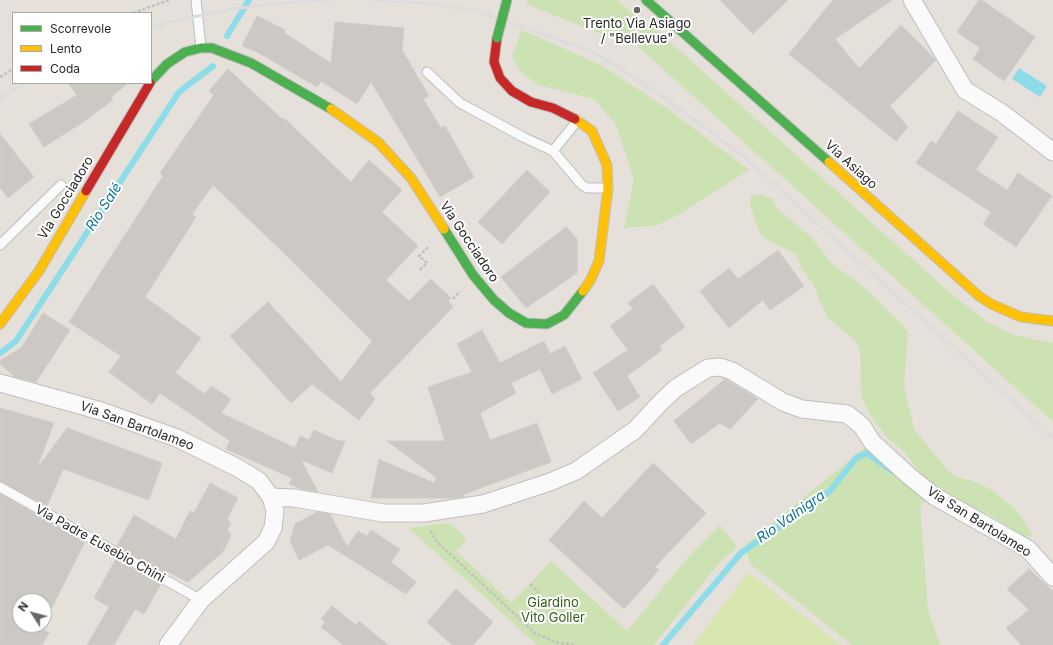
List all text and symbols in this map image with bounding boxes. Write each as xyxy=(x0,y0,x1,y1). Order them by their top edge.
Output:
marker: Trento Via Asiago / "Bellevue" xyxy=(632,5,642,15)
legend xyxy=(12,12,152,84)
place label: Trento Via Asiago / "Bellevue" xyxy=(583,16,691,47)
text: Scorrevole xyxy=(50,21,111,36)
text: Lento xyxy=(50,41,82,56)
text: Coda xyxy=(50,61,80,76)
street label: Via Asiago xyxy=(822,137,880,193)
street label: Via Gocciadoro xyxy=(35,154,97,242)
water label: Rio Salé xyxy=(82,180,126,234)
street label: Via Gocciadoro xyxy=(436,199,502,285)
street label: Via San Bartolameo xyxy=(78,398,196,454)
street label: Via San Bartolameo xyxy=(924,484,1034,560)
water label: Rio Valnigra xyxy=(754,487,828,547)
street label: Via Padre Eusebio Chini xyxy=(32,502,168,586)
north arrow xyxy=(12,593,52,633)
park label: Giardino Vito Goller xyxy=(521,595,585,626)
text: N xyxy=(15,599,31,614)

